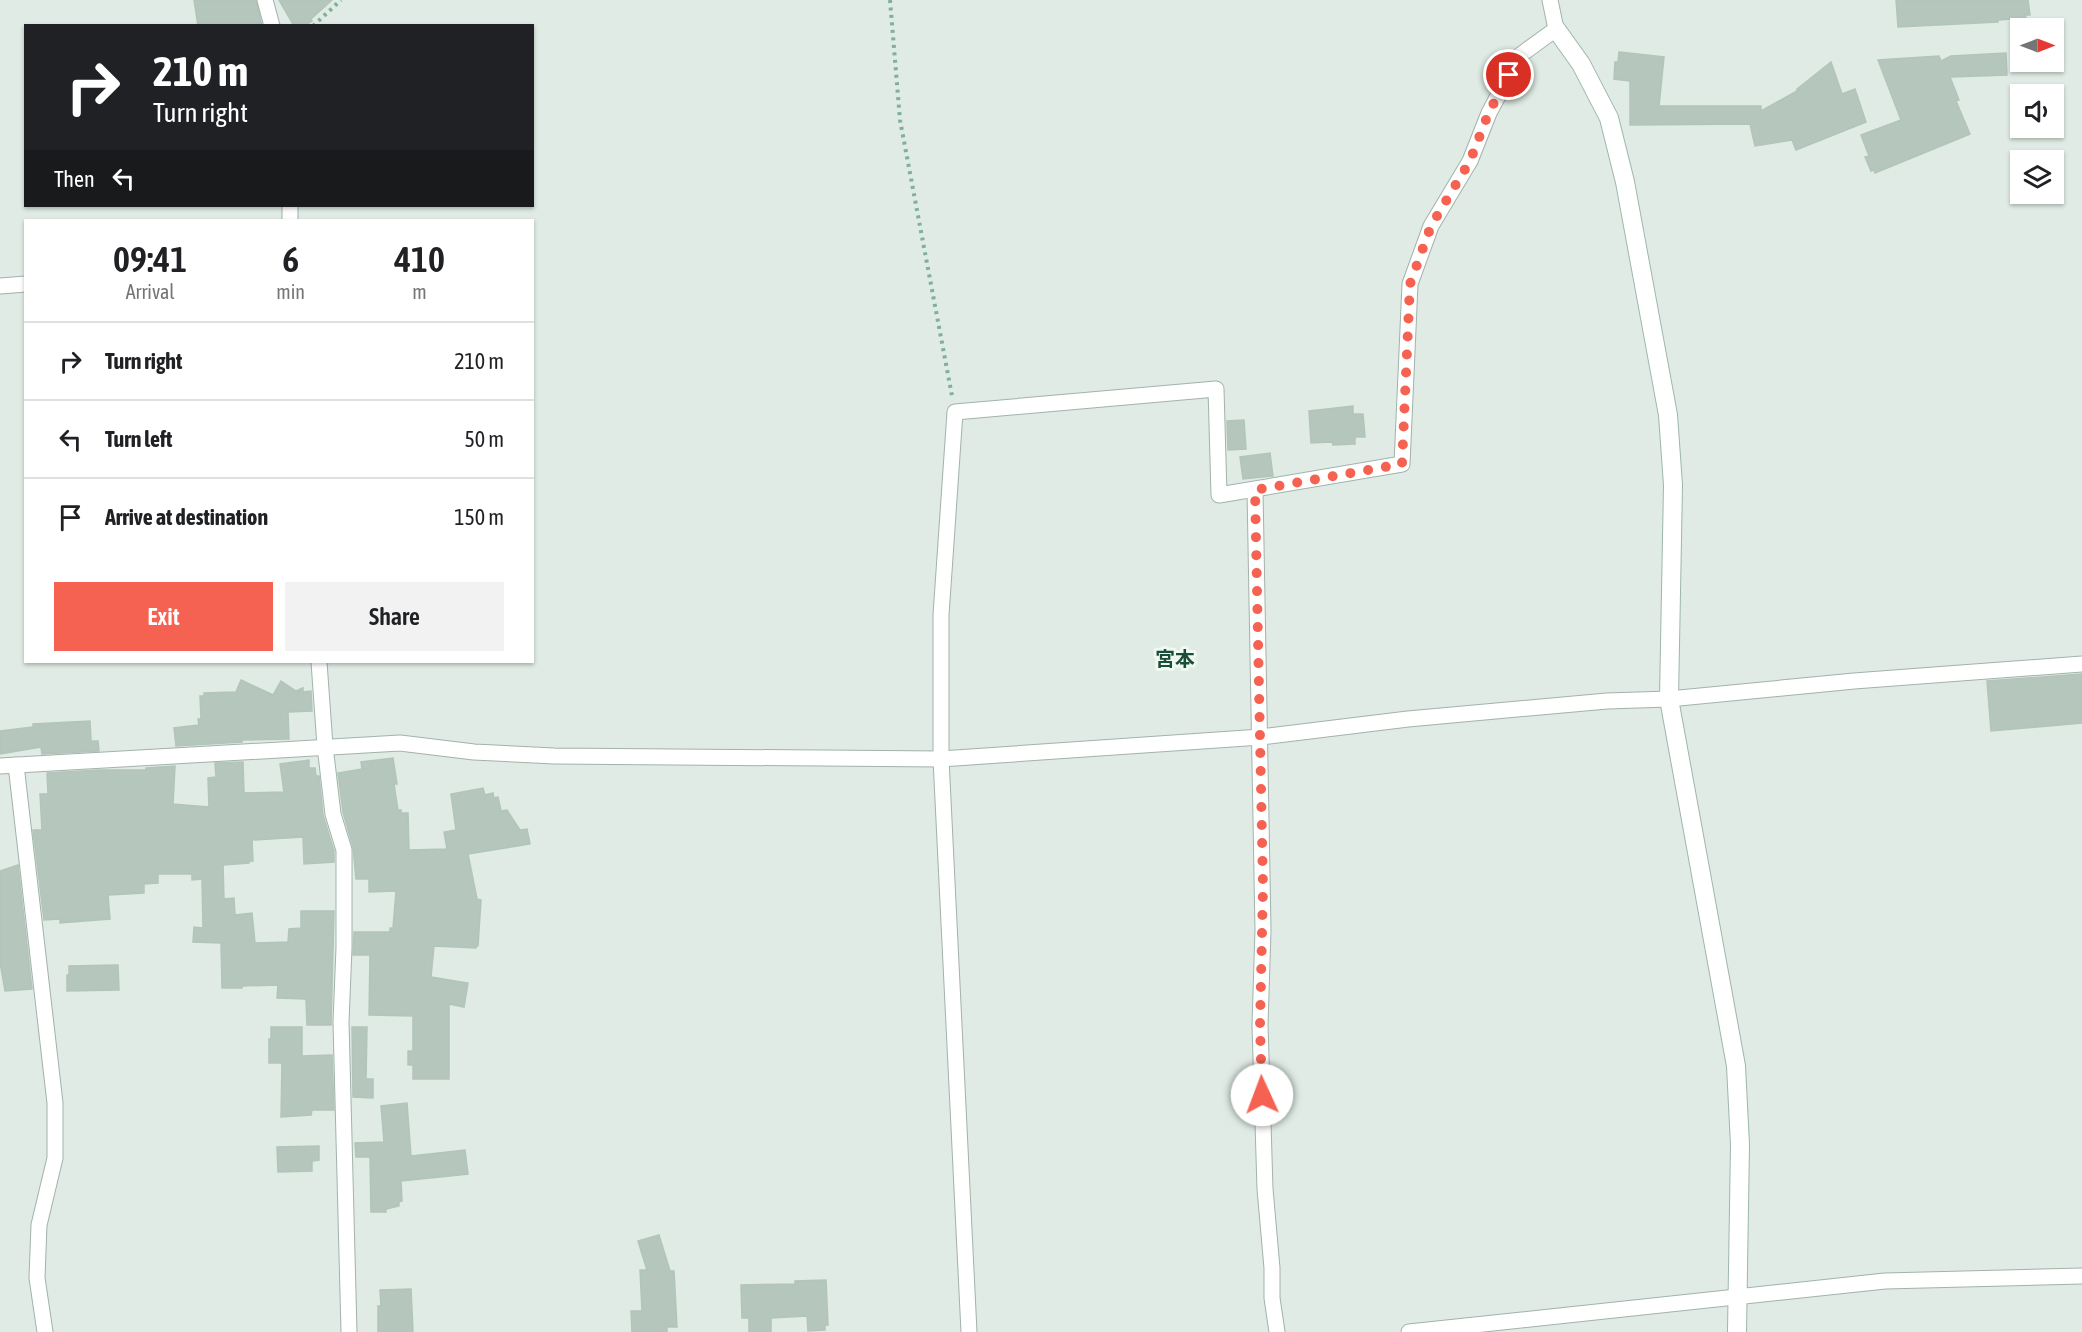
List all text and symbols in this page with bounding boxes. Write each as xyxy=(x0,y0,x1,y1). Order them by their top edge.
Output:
north arrow xyxy=(2010,18,2064,72)
map controls xyxy=(2010,18,2064,204)
text: 210 m xyxy=(153,47,248,95)
icon: right xyxy=(54,48,132,126)
pin xyxy=(1483,49,1534,100)
icon: arrive xyxy=(1492,58,1525,91)
button: sound xyxy=(2010,84,2064,138)
text: Turn right xyxy=(153,97,248,128)
button: layers xyxy=(2010,150,2064,204)
icon: left xyxy=(107,162,140,195)
text: Then xyxy=(54,166,95,192)
text: 09:41 xyxy=(113,238,187,280)
text: 6 xyxy=(282,238,299,280)
text: 410 xyxy=(394,238,445,280)
text: Arrival xyxy=(126,280,175,303)
text: min xyxy=(276,280,305,303)
text: m xyxy=(412,280,427,303)
icon: right xyxy=(54,345,87,378)
text: Turn right xyxy=(105,348,182,374)
text: 210 m xyxy=(454,348,504,374)
icon: left xyxy=(54,423,87,456)
text: Turn left xyxy=(105,426,172,452)
text: 50 m xyxy=(464,426,504,452)
icon: arrive xyxy=(54,501,87,534)
text: Arrive at destination xyxy=(105,504,268,530)
text: 150 m xyxy=(454,504,504,530)
button: Exit xyxy=(54,582,273,651)
button: Share xyxy=(285,582,504,651)
district label: 宮本 xyxy=(1155,647,1195,670)
position arrow xyxy=(1230,1063,1294,1127)

